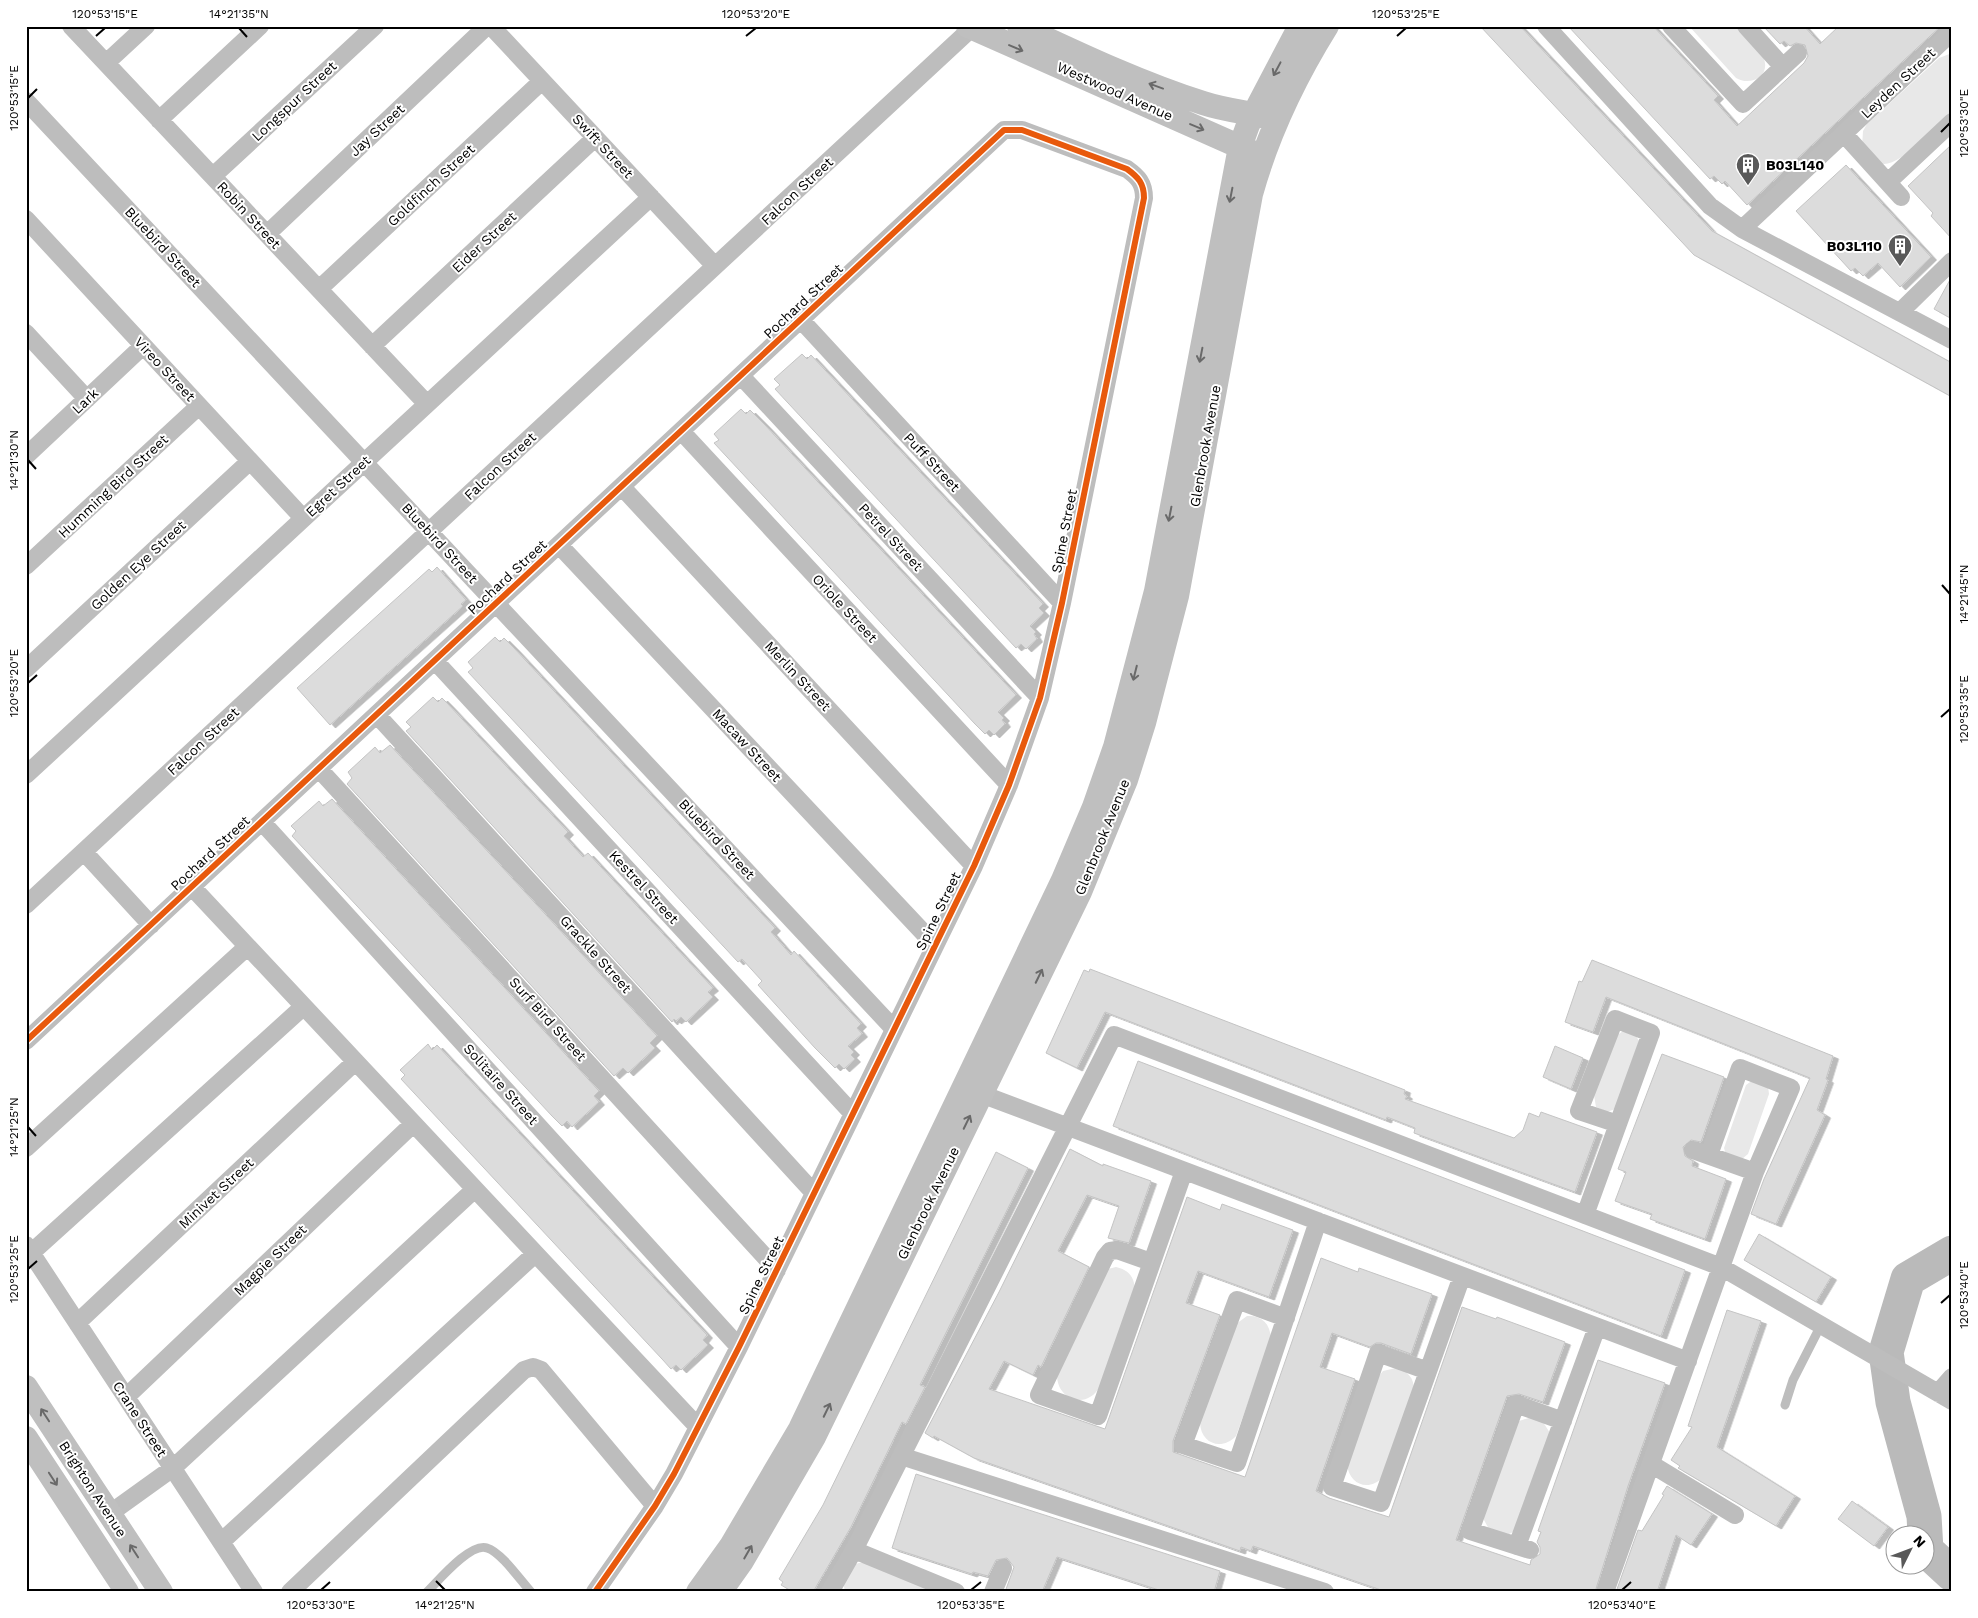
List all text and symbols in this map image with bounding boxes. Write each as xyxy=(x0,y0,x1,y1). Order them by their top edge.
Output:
text: 120°53'15"E xyxy=(72,7,138,21)
text: 14°21'35"N xyxy=(209,7,269,21)
text: 120°53'20"E xyxy=(722,7,791,21)
text: 120°53'25"E xyxy=(1372,7,1440,21)
one-way arrow xyxy=(1008,44,1023,54)
street label: Leyden Street xyxy=(1858,44,1938,121)
street label: Longspur Street xyxy=(248,58,340,144)
street label: Westwood Avenue xyxy=(1055,58,1175,124)
one-way arrow xyxy=(1272,61,1281,76)
text: 120°53'15"E xyxy=(7,65,21,131)
one-way arrow xyxy=(1149,81,1164,90)
text: 120°53'30"E xyxy=(1957,88,1971,157)
street label: Jay Street xyxy=(346,101,408,159)
street label: Swift Street xyxy=(569,111,637,182)
one-way arrow xyxy=(1189,123,1204,132)
street label: Goldfinch Street xyxy=(384,141,478,229)
building icon: B03L140 xyxy=(1735,152,1761,186)
street label: Falcon Street xyxy=(758,154,836,228)
place label: B03L140 xyxy=(1766,157,1824,173)
street label: Robin Street xyxy=(214,178,284,252)
one-way arrow xyxy=(1226,187,1236,203)
street label: Bluebird Street xyxy=(122,204,204,291)
street label: Eider Street xyxy=(449,208,519,276)
building icon: B03L110 xyxy=(1887,233,1913,267)
place label: B03L110 xyxy=(1827,238,1882,254)
street label: Pochard Street xyxy=(760,260,846,342)
street label: Vireo Street xyxy=(131,334,199,404)
one-way arrow xyxy=(1195,346,1205,362)
street label: Glenbrook Avenue xyxy=(1186,384,1224,508)
street label: Lark xyxy=(69,385,101,417)
street label: Falcon Street xyxy=(461,429,539,503)
street label: Puff Street xyxy=(901,429,963,495)
text: 14°21'30"N xyxy=(7,430,21,490)
street label: Humming Bird Street xyxy=(55,431,171,541)
street label: Egret Street xyxy=(302,452,374,520)
street label: Spine Street xyxy=(1048,488,1080,574)
street label: Bluebird Street xyxy=(399,500,481,587)
street label: Petrel Street xyxy=(856,500,926,574)
one-way arrow xyxy=(1165,506,1175,522)
street label: Golden Eye Street xyxy=(87,517,189,613)
street label: Pochard Street xyxy=(464,536,550,618)
text: 14°21'45"N xyxy=(1957,565,1971,623)
street label: Oriole Street xyxy=(809,571,881,646)
street label: Merlin Street xyxy=(762,638,834,714)
text: 120°53'20"E xyxy=(7,648,21,717)
one-way arrow xyxy=(1130,664,1140,680)
text: 120°53'35"E xyxy=(1957,675,1971,743)
street label: Falcon Street xyxy=(164,704,242,778)
street label: Macaw Street xyxy=(709,705,785,785)
street label: Glenbrook Avenue xyxy=(1071,777,1133,897)
street label: Bluebird Street xyxy=(676,796,758,883)
street label: Pochard Street xyxy=(167,812,253,894)
street label: Kestrel Street xyxy=(606,847,682,927)
street label: Spine Street xyxy=(912,869,964,953)
street label: Grackle Street xyxy=(557,912,635,996)
one-way arrow xyxy=(1034,969,1044,984)
street label: Surf Bird Street xyxy=(506,974,590,1064)
street label: Solitaire Street xyxy=(460,1040,542,1128)
text: 14°21'25"N xyxy=(7,1097,21,1157)
one-way arrow xyxy=(963,1115,973,1130)
street label: Glenbrook Avenue xyxy=(894,1144,962,1262)
street label: Minivet Street xyxy=(175,1154,257,1232)
street label: Magpie Street xyxy=(230,1221,310,1299)
street label: Spine Street xyxy=(735,1233,787,1317)
text: 120°53'25"E xyxy=(7,1235,21,1303)
text: 120°53'40"E xyxy=(1957,1261,1971,1329)
street label: Crane Street xyxy=(110,1378,170,1460)
one-way arrow xyxy=(823,1403,833,1418)
one-way arrow xyxy=(39,1408,50,1422)
street label: Brighton Avenue xyxy=(56,1438,130,1540)
one-way arrow xyxy=(48,1471,58,1485)
north arrow xyxy=(1886,1526,1936,1576)
text: N xyxy=(1910,1532,1929,1551)
one-way arrow xyxy=(129,1544,139,1558)
one-way arrow xyxy=(743,1545,753,1559)
text: 120°53'30"E xyxy=(287,1598,356,1612)
text: 14°21'25"N xyxy=(415,1598,475,1612)
text: 120°53'35"E xyxy=(937,1598,1005,1612)
text: 120°53'40"E xyxy=(1588,1598,1656,1612)

